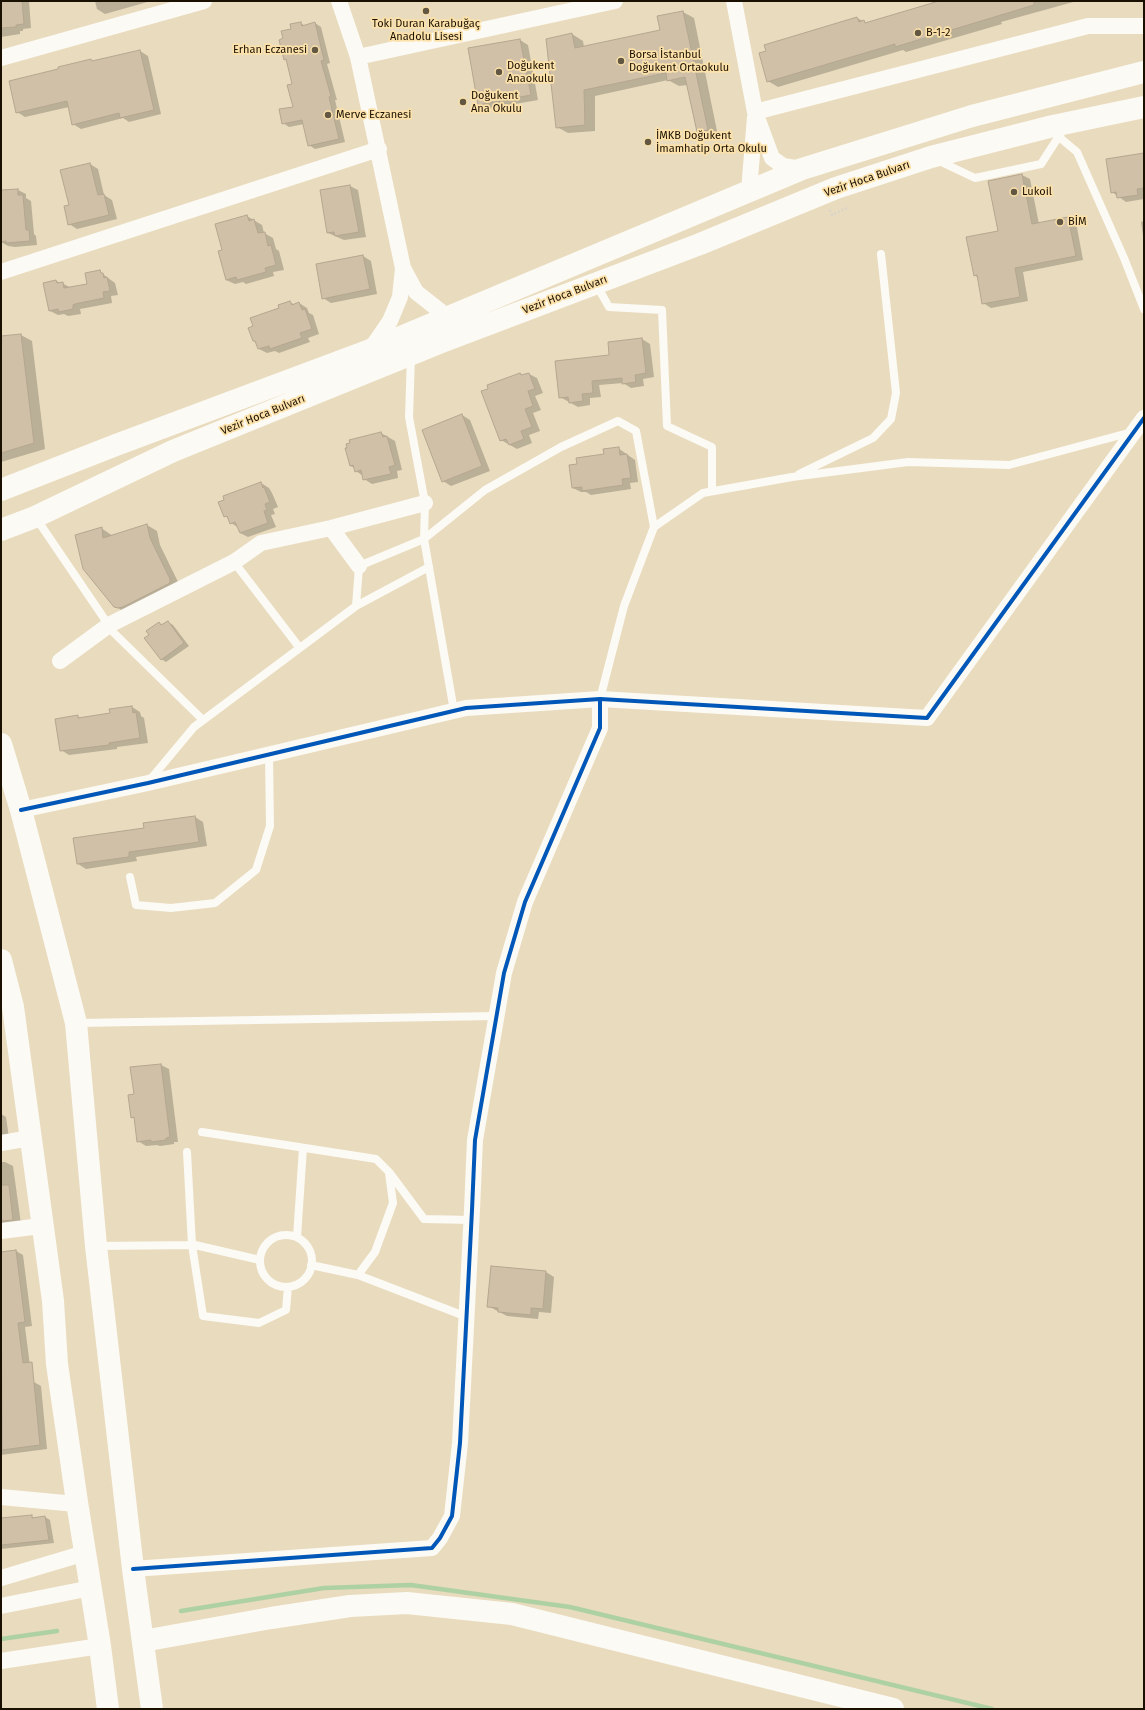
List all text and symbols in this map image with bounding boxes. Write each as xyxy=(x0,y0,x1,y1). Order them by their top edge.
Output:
marker: Toki Duran Karabuğaç Anadolu Lisesi xyxy=(421,6,431,16)
place label: Toki Duran Karabuğaç Anadolu Lisesi xyxy=(372,17,480,43)
place label: B-1-2 xyxy=(926,26,950,40)
marker: B-1-2 xyxy=(913,28,923,38)
place label: Erhan Eczanesi xyxy=(233,43,307,57)
marker: Erhan Eczanesi xyxy=(310,45,320,55)
place label: Borsa İstanbul Doğukent Ortaokulu xyxy=(629,48,729,74)
marker: Borsa İstanbul Doğukent Ortaokulu xyxy=(616,56,626,66)
place label: Doğukent Anaokulu xyxy=(507,59,554,85)
marker: Doğukent Anaokulu xyxy=(494,67,504,77)
place label: Doğukent Ana Okulu xyxy=(471,89,522,115)
marker: Doğukent Ana Okulu xyxy=(458,97,468,107)
place label: Merve Eczanesi xyxy=(336,108,411,122)
marker: Merve Eczanesi xyxy=(323,110,333,120)
place label: İMKB Doğukent İmamhatip Orta Okulu xyxy=(656,129,767,155)
marker: İMKB Doğukent İmamhatip Orta Okulu xyxy=(643,137,653,147)
street label: Vezir Hoca Bulvarı xyxy=(823,158,911,200)
place label: Lukoil xyxy=(1022,185,1052,199)
marker: Lukoil xyxy=(1009,187,1019,197)
place label: BİM xyxy=(1068,215,1086,229)
marker: BİM xyxy=(1055,217,1065,227)
street label: Vezir Hoca Bulvarı xyxy=(521,273,609,317)
street label: Vezir Hoca Bulvarı xyxy=(219,392,307,438)

